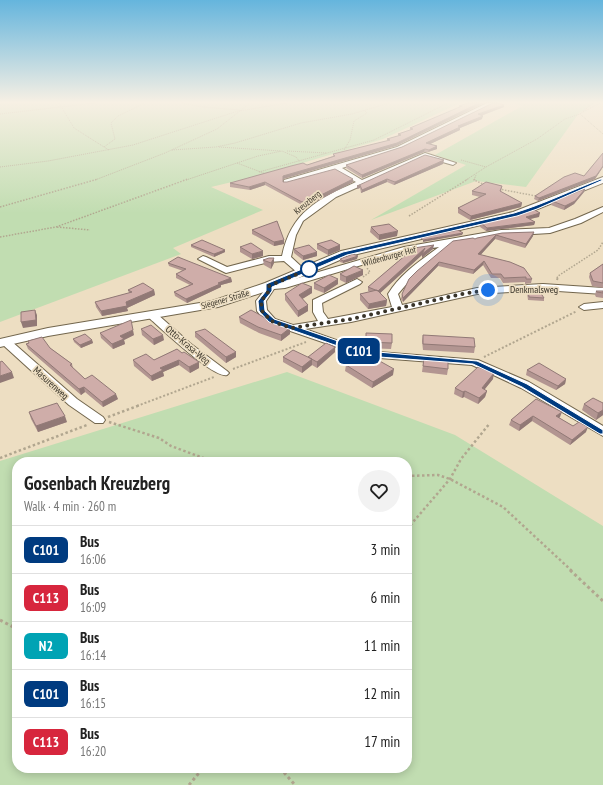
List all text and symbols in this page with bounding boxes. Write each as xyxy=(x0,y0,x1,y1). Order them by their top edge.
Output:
street label: Kreuzberg xyxy=(291,188,323,216)
street label: Wildenburger Hof xyxy=(361,243,418,268)
unlabelled marker xyxy=(300,260,318,278)
your location xyxy=(478,280,498,300)
street label: Denkmalsweg xyxy=(510,283,558,296)
street label: Siegener Straße xyxy=(200,287,251,311)
street label: Otto-Krasa-Weg xyxy=(163,322,213,368)
line badge: C101 xyxy=(331,338,387,364)
text: C101 xyxy=(346,342,372,360)
street label: Masurenweg xyxy=(30,364,72,402)
button: heart xyxy=(358,470,400,512)
text: Gosenbach Kreuzberg xyxy=(24,471,170,495)
text: Walk · 4 min · 260 m xyxy=(24,498,116,515)
text: Bus xyxy=(80,532,99,551)
text: 3 min xyxy=(370,540,400,559)
text: C101 xyxy=(33,541,59,559)
text: 16:06 xyxy=(80,551,106,568)
text: Bus xyxy=(80,580,99,599)
text: 6 min xyxy=(370,588,400,607)
text: C113 xyxy=(33,589,59,607)
text: 16:09 xyxy=(80,599,106,616)
text: Bus xyxy=(80,628,99,647)
text: 11 min xyxy=(364,636,400,655)
text: N2 xyxy=(39,637,53,655)
text: 16:14 xyxy=(80,647,106,664)
text: Bus xyxy=(80,676,99,695)
text: 12 min xyxy=(364,684,400,703)
text: C101 xyxy=(33,685,59,703)
text: 16:15 xyxy=(80,695,106,712)
text: Bus xyxy=(80,724,99,743)
text: 17 min xyxy=(364,732,400,751)
text: C113 xyxy=(33,733,59,751)
text: 16:20 xyxy=(80,743,106,760)

